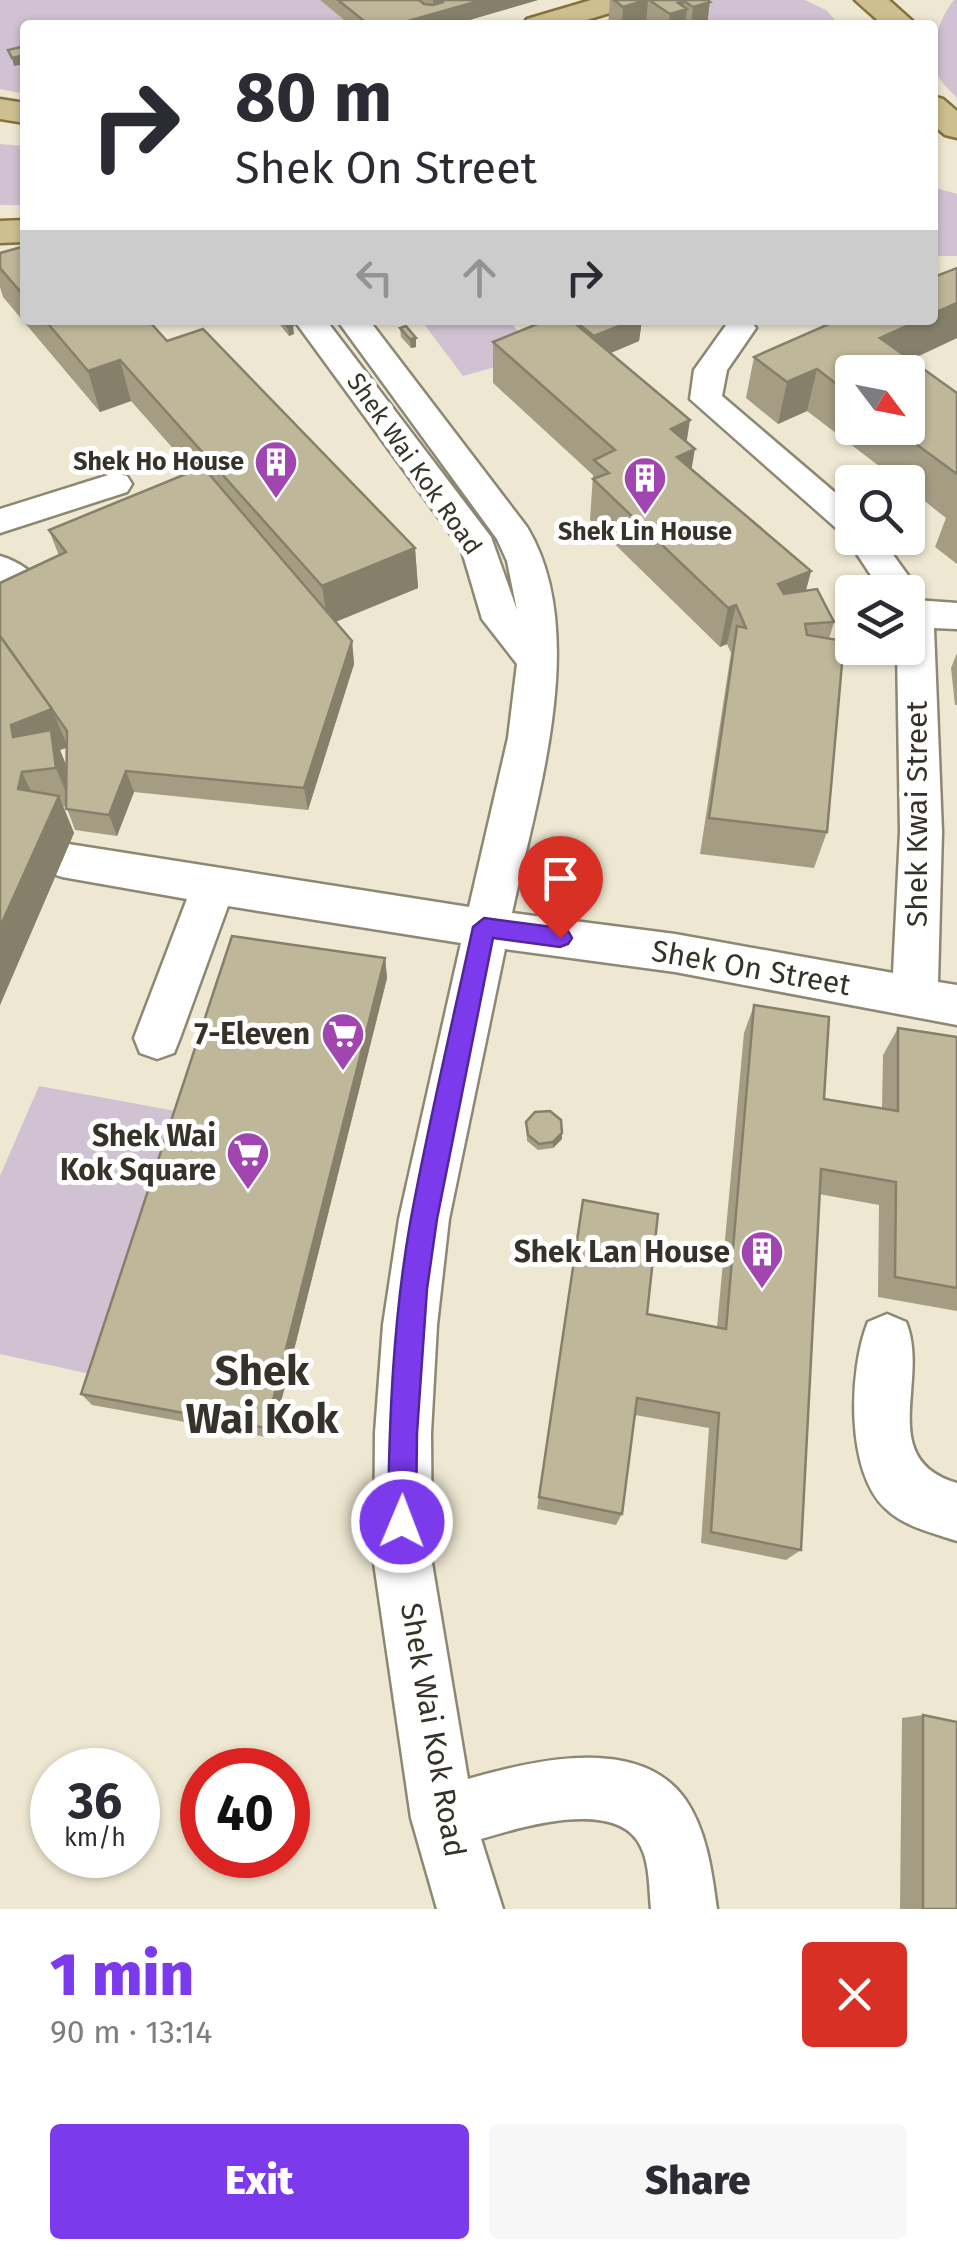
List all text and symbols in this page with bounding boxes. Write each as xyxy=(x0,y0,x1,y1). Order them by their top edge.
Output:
text: 80 m xyxy=(235,56,392,140)
icon: right xyxy=(70,60,200,190)
text: Shek On Street xyxy=(235,141,537,195)
icon: left xyxy=(347,250,402,305)
icon: ahead xyxy=(452,250,507,305)
icon: right xyxy=(557,250,612,305)
north arrow xyxy=(835,355,925,445)
map controls xyxy=(835,355,925,665)
street label: Shek Wai Kok Road xyxy=(340,368,488,560)
building icon: Shek Ho House xyxy=(253,439,299,500)
place label: Shek Ho House xyxy=(73,447,244,477)
building icon: Shek Lin House xyxy=(622,455,668,516)
button: search xyxy=(835,465,925,555)
place label: Shek Lin House xyxy=(558,517,732,547)
button: layers xyxy=(835,575,925,665)
street label: Shek Kwai Street xyxy=(899,701,935,927)
pin xyxy=(518,836,603,939)
icon: arrive xyxy=(533,851,588,906)
street label: Shek On Street xyxy=(649,933,853,1003)
supermarket icon: 7-Eleven xyxy=(320,1011,366,1072)
place label: 7-Eleven xyxy=(194,1016,310,1052)
place label: Shek Wai Kok Square xyxy=(60,1118,216,1188)
supermarket icon: Shek Wai Kok Square xyxy=(225,1130,271,1191)
building icon: Shek Lan House xyxy=(739,1229,785,1290)
place label: Shek Lan House xyxy=(514,1234,730,1270)
district label: Shek Wai Kok xyxy=(186,1346,339,1444)
position arrow xyxy=(350,1470,454,1574)
street label: Shek Wai Kok Road xyxy=(393,1600,473,1860)
speed limit sign: 40 xyxy=(180,1748,310,1878)
text: 36 xyxy=(68,1771,122,1831)
text: km/h xyxy=(64,1823,126,1853)
text: 1 min xyxy=(50,1939,194,2011)
button: close xyxy=(802,1942,907,2047)
text: 90 m · 13:14 xyxy=(50,2013,212,2051)
button: Exit xyxy=(50,2124,469,2239)
button: Share xyxy=(489,2124,907,2239)

